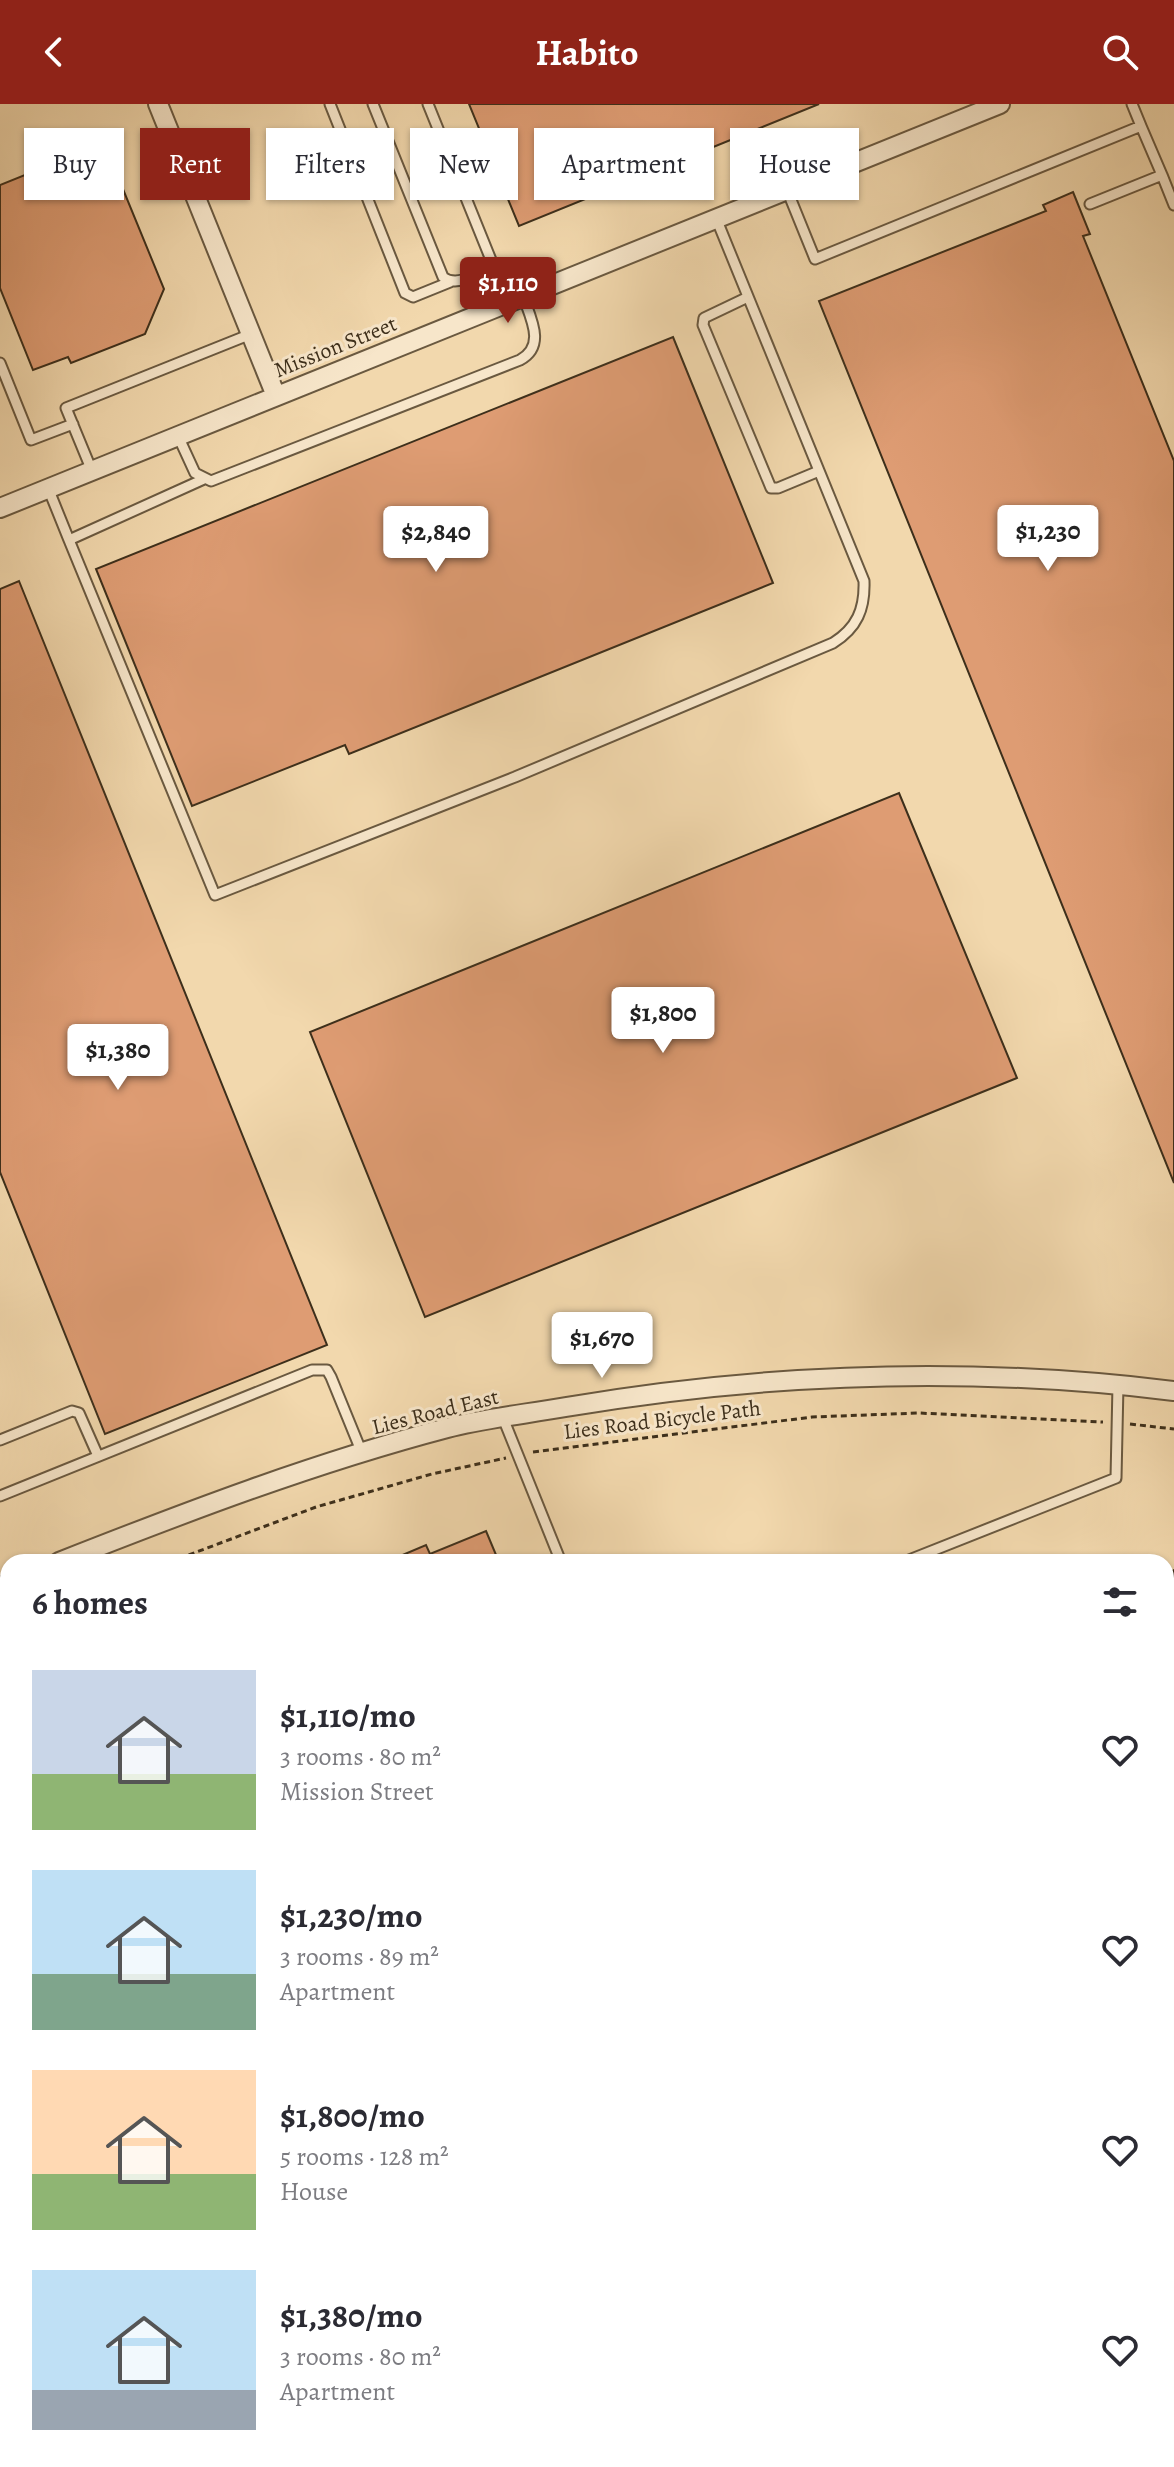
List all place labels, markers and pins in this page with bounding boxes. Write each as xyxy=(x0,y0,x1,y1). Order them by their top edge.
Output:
pin: $1,110 xyxy=(443,257,573,325)
pin: $1,230 xyxy=(983,505,1113,573)
pin: $2,840 xyxy=(371,506,501,574)
pin: $1,800 xyxy=(598,987,728,1055)
pin: $1,380 xyxy=(53,1024,183,1092)
pin: $1,670 xyxy=(537,1312,667,1380)

